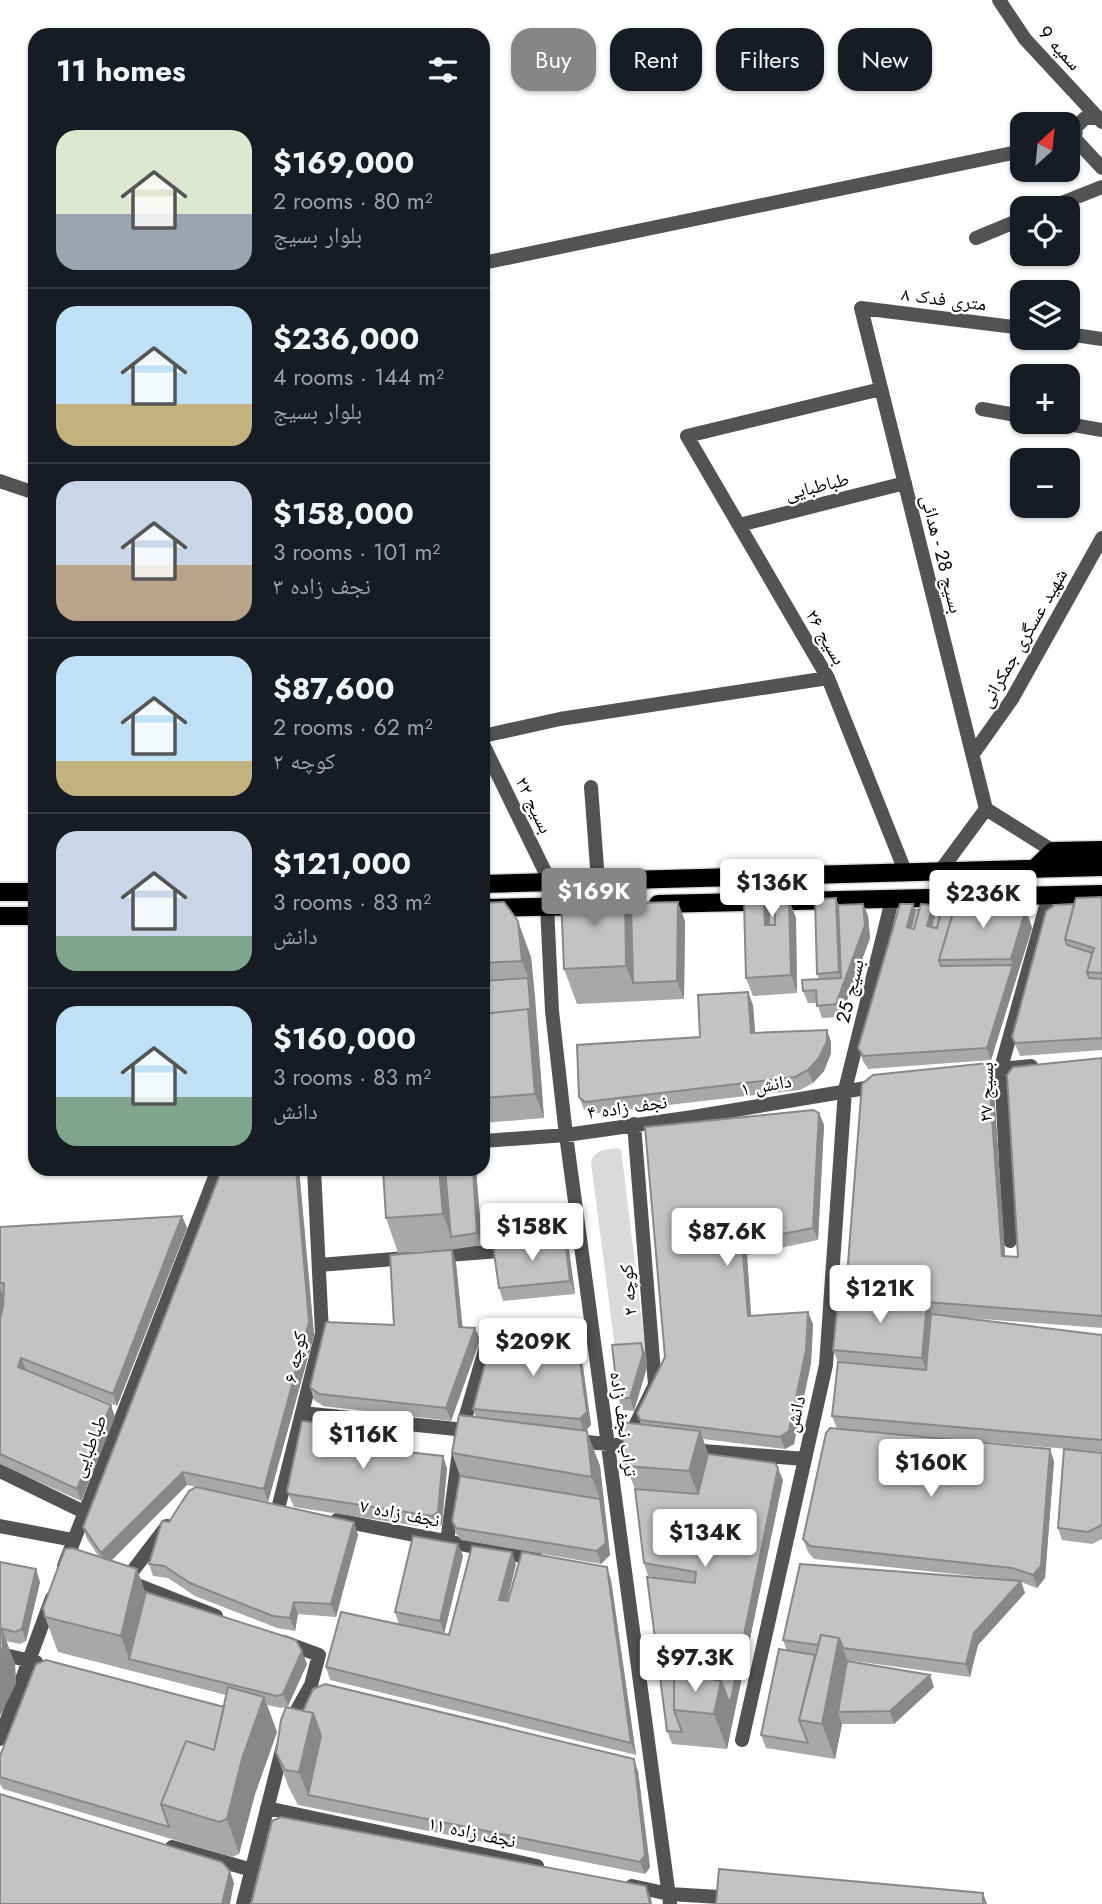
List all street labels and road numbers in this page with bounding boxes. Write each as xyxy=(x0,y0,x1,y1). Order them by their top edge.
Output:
street label: سمیه 9 xyxy=(1032,20,1088,76)
street label: ۸ متری فدک xyxy=(900,280,988,318)
street label: طباطبایی xyxy=(782,465,852,507)
street label: بسیج 28 - هدائی xyxy=(914,492,970,616)
street label: شهید عسگری جمکرانی xyxy=(972,564,1074,712)
street label: بسیج ۲۶ xyxy=(799,604,853,670)
street label: بسیج ۲۲ xyxy=(509,772,559,838)
street label: بسیج 25 xyxy=(829,956,871,1026)
street label: بسیج ۲۷ xyxy=(972,1062,1000,1122)
street label: دانش ۱ xyxy=(738,1067,794,1103)
street label: نجف زاده ۴ xyxy=(585,1088,669,1126)
street label: کوچه ۲ xyxy=(612,1263,644,1317)
street label: کوچه ۶ xyxy=(276,1329,314,1385)
street label: تراب نجف زاده xyxy=(603,1370,645,1479)
street label: دانش xyxy=(778,1393,812,1435)
street label: طباطبایی xyxy=(64,1411,114,1481)
street label: نجف زاده ۷ xyxy=(358,1492,442,1534)
street label: نجف زاده ۱۱ xyxy=(425,1810,519,1854)

